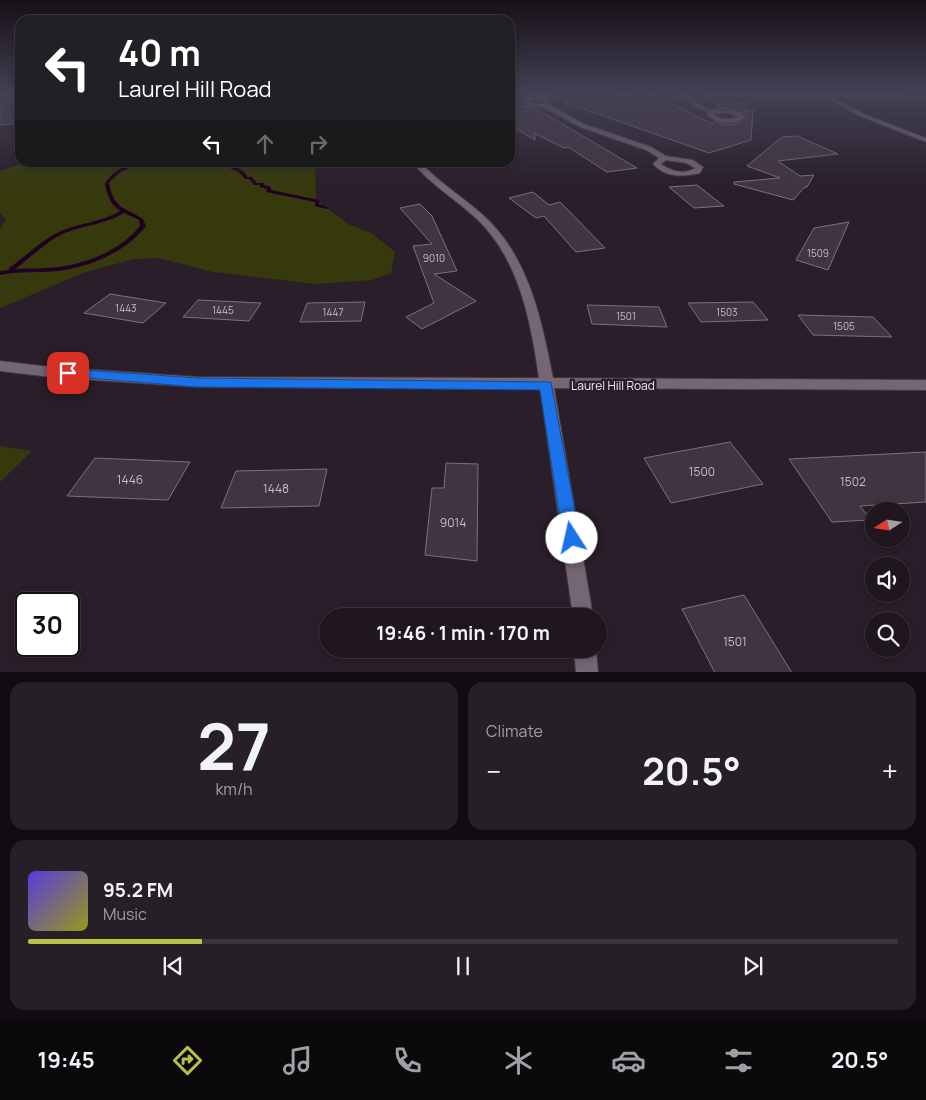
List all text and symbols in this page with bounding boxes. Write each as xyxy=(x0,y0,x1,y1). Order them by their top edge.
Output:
text: 40 m xyxy=(118,29,201,77)
icon: left xyxy=(35,35,100,100)
text: Laurel Hill Road xyxy=(118,74,272,104)
icon: left xyxy=(198,130,226,158)
icon: ahead xyxy=(251,130,279,158)
icon: right xyxy=(304,130,332,158)
house number: 1509 xyxy=(807,246,829,260)
house number: 9010 xyxy=(423,251,445,265)
house number: 1443 xyxy=(115,301,137,315)
house number: 1445 xyxy=(212,303,234,317)
house number: 1447 xyxy=(323,305,343,319)
house number: 1503 xyxy=(716,305,738,319)
house number: 1501 xyxy=(616,309,636,323)
house number: 1505 xyxy=(833,319,855,333)
pin xyxy=(47,352,89,394)
icon: arrive xyxy=(54,359,82,387)
street label: Laurel Hill Road xyxy=(571,377,655,394)
house number: 1500 xyxy=(689,463,715,480)
house number: 1446 xyxy=(117,471,143,488)
house number: 1502 xyxy=(840,473,866,490)
house number: 1448 xyxy=(263,480,289,497)
north arrow xyxy=(865,502,910,548)
map controls xyxy=(865,502,910,657)
position arrow xyxy=(545,511,597,563)
house number: 9014 xyxy=(440,514,466,531)
button: sound xyxy=(865,557,910,602)
speed limit sign: 30 xyxy=(15,592,80,657)
button: search xyxy=(865,612,910,657)
text: 19:46 · 1 min · 170 m xyxy=(376,620,550,646)
house number: 1501 xyxy=(723,633,747,650)
text: 27 xyxy=(197,701,271,790)
text: Climate xyxy=(486,720,543,742)
text: 20.5° xyxy=(642,744,741,796)
text: − xyxy=(486,752,501,790)
text: + xyxy=(882,752,898,790)
text: km/h xyxy=(215,778,253,800)
text: 95.2 FM xyxy=(103,877,173,903)
text: Music xyxy=(103,903,147,925)
icon: previous xyxy=(159,952,187,980)
icon: pause xyxy=(449,952,477,980)
icon: next xyxy=(739,952,767,980)
icon: directions xyxy=(170,1043,205,1078)
icon: music xyxy=(280,1043,315,1078)
icon: phone xyxy=(390,1043,425,1078)
icon: climate xyxy=(501,1043,536,1078)
icon: car xyxy=(611,1043,646,1078)
icon: filters xyxy=(721,1043,756,1078)
text: 19:45 xyxy=(38,1045,95,1075)
text: 20.5° xyxy=(831,1045,888,1075)

